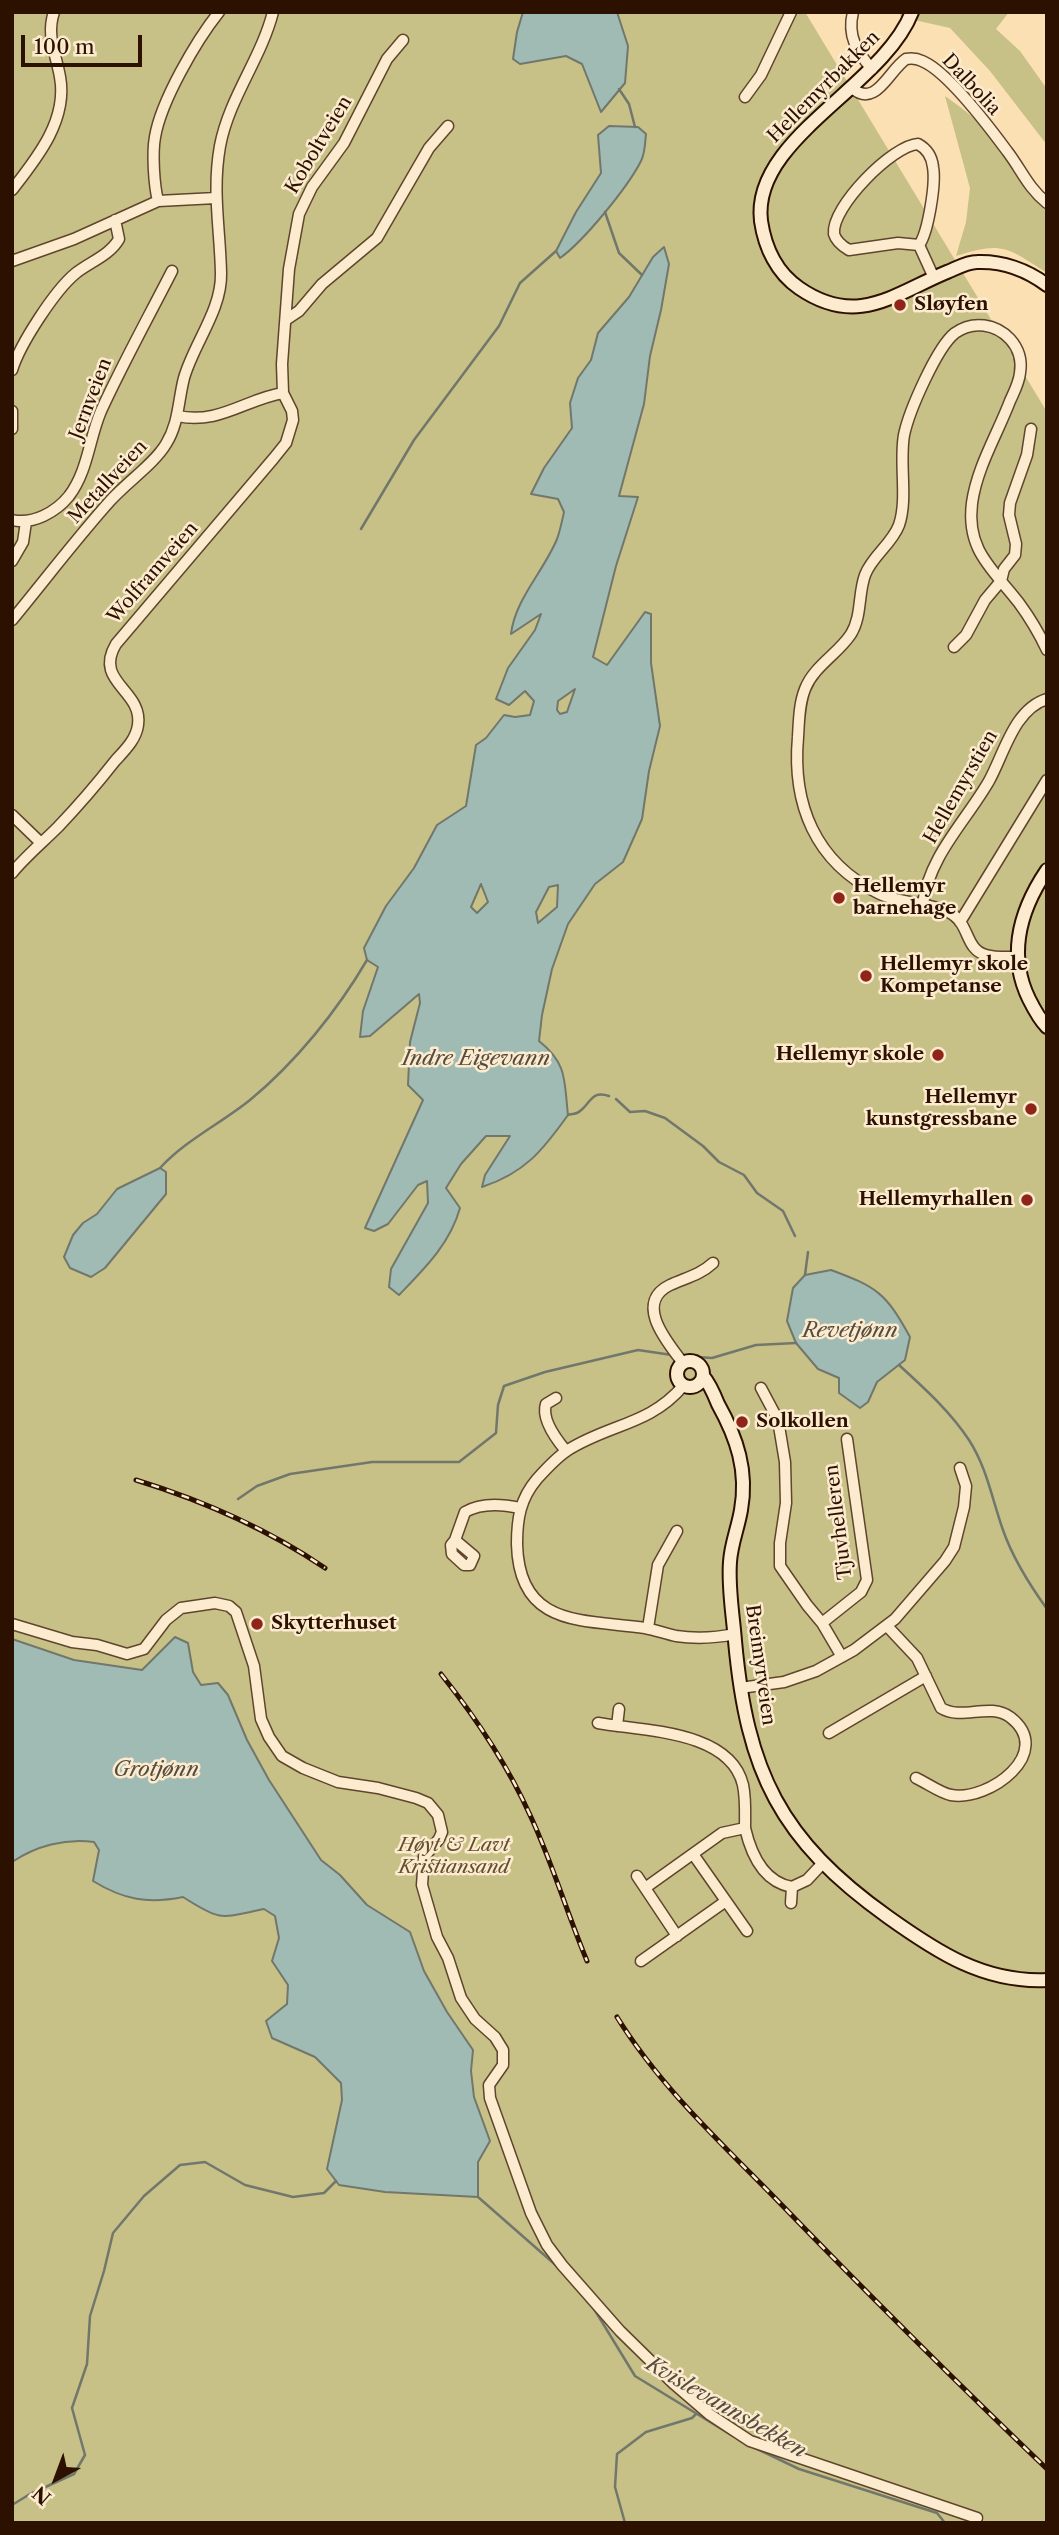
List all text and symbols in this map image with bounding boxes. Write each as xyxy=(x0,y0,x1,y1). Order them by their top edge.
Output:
scale bar xyxy=(24,21,145,65)
street label: Hellemyrbakken xyxy=(763,26,885,148)
text: 100 m xyxy=(34,34,95,59)
street label: Dalbolia xyxy=(937,50,1005,120)
street label: Koboltveien xyxy=(281,92,357,198)
place label: Sløyfen xyxy=(914,294,989,316)
marker: Sløyfen xyxy=(892,297,908,313)
street label: Jernveien xyxy=(65,355,117,443)
street label: Metallveien xyxy=(64,435,152,529)
street label: Wolframveien xyxy=(103,518,203,628)
street label: Hellemyrstien xyxy=(919,726,1003,848)
place label: Hellemyr barnehage xyxy=(853,876,956,920)
marker: Hellemyr barnehage xyxy=(831,890,847,906)
place label: Hellemyr skole Kompetanse xyxy=(880,954,1028,998)
marker: Hellemyr skole Kompetanse xyxy=(858,968,874,984)
place label: Hellemyr skole xyxy=(776,1044,924,1066)
water label: Indre Eigevann xyxy=(402,1046,550,1072)
marker: Hellemyr skole xyxy=(930,1047,946,1063)
place label: Hellemyr kunstgressbane xyxy=(866,1087,1017,1131)
marker: Hellemyr kunstgressbane xyxy=(1023,1101,1039,1117)
place label: Hellemyrhallen xyxy=(859,1189,1013,1211)
marker: Hellemyrhallen xyxy=(1019,1192,1035,1208)
water label: Revetjønn xyxy=(802,1318,898,1344)
place label: Solkollen xyxy=(756,1411,849,1433)
marker: Solkollen xyxy=(734,1414,750,1430)
street label: Tjuvhelleren xyxy=(821,1463,857,1581)
street label: Breimyrveien xyxy=(740,1603,780,1727)
place label: Skytterhuset xyxy=(271,1613,397,1635)
marker: Skytterhuset xyxy=(249,1616,265,1632)
water label: Grotjønn xyxy=(113,1757,199,1783)
park label: Høyt & Lavt Kristiansand xyxy=(398,1835,510,1879)
water label: Kvislevannsbekken xyxy=(641,2352,811,2464)
north arrow xyxy=(21,2444,91,2514)
text: N xyxy=(28,2481,56,2509)

